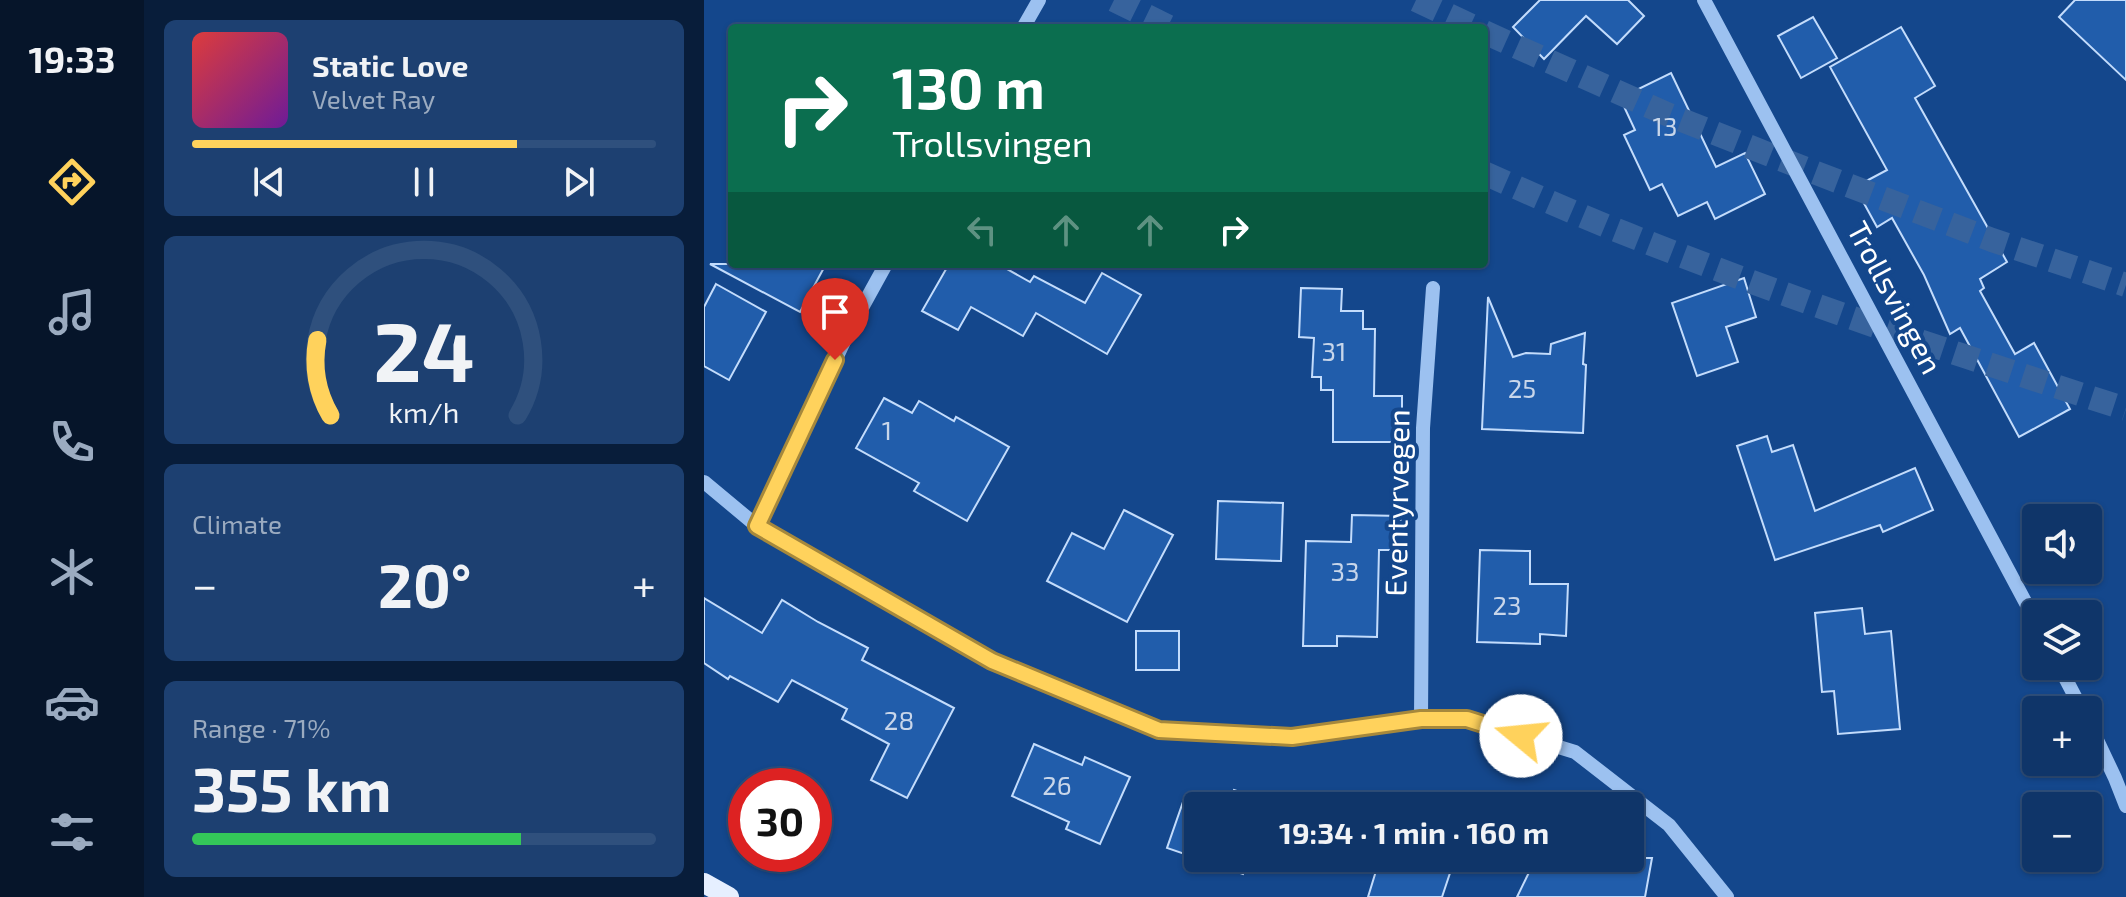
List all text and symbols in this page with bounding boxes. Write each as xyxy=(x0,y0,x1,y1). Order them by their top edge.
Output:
text: 19:33 xyxy=(29,37,115,80)
text: Static Love xyxy=(312,47,468,83)
text: 130 m xyxy=(892,53,1045,120)
icon: right xyxy=(760,56,864,160)
text: Velvet Ray xyxy=(312,83,435,114)
house number: 13 xyxy=(1653,110,1677,141)
text: Trollsvingen xyxy=(892,121,1093,164)
icon: directions xyxy=(44,154,100,210)
icon: previous xyxy=(247,160,291,204)
icon: pause xyxy=(402,160,446,204)
icon: next xyxy=(557,160,601,204)
icon: left xyxy=(960,208,1004,252)
icon: ahead xyxy=(1044,208,1088,252)
icon: ahead xyxy=(1128,208,1172,252)
icon: right xyxy=(1212,208,1256,252)
street label: Trollsvingen xyxy=(1841,215,1951,379)
pin xyxy=(801,278,869,360)
icon: music xyxy=(44,284,100,340)
icon: arrive xyxy=(813,290,857,334)
text: 24 xyxy=(373,299,475,399)
house number: 31 xyxy=(1322,335,1346,366)
house number: 25 xyxy=(1508,372,1536,403)
text: km/h xyxy=(389,395,459,430)
street label: Eventyrvegen xyxy=(1376,409,1416,597)
icon: phone xyxy=(44,414,100,470)
house number: 1 xyxy=(882,414,892,445)
map controls xyxy=(2022,504,2102,872)
button: sound xyxy=(2022,504,2102,584)
text: Climate xyxy=(192,508,282,539)
icon: climate xyxy=(44,544,100,600)
text: 20° xyxy=(378,548,471,620)
house number: 33 xyxy=(1331,555,1359,586)
text: − xyxy=(192,557,218,610)
text: + xyxy=(632,557,656,610)
house number: 23 xyxy=(1492,589,1522,620)
button: layers xyxy=(2022,600,2102,680)
icon: car xyxy=(44,674,100,730)
position arrow xyxy=(1479,694,1563,778)
button: + xyxy=(2022,696,2102,776)
house number: 28 xyxy=(884,704,914,735)
text: Range · 71% xyxy=(192,712,330,743)
text: 355 km xyxy=(192,752,392,824)
speed limit sign: 30 xyxy=(728,768,832,872)
house number: 26 xyxy=(1042,769,1072,800)
button: − xyxy=(2022,792,2102,872)
icon: filters xyxy=(44,804,100,860)
text: 19:34 · 1 min · 160 m xyxy=(1279,814,1549,850)

